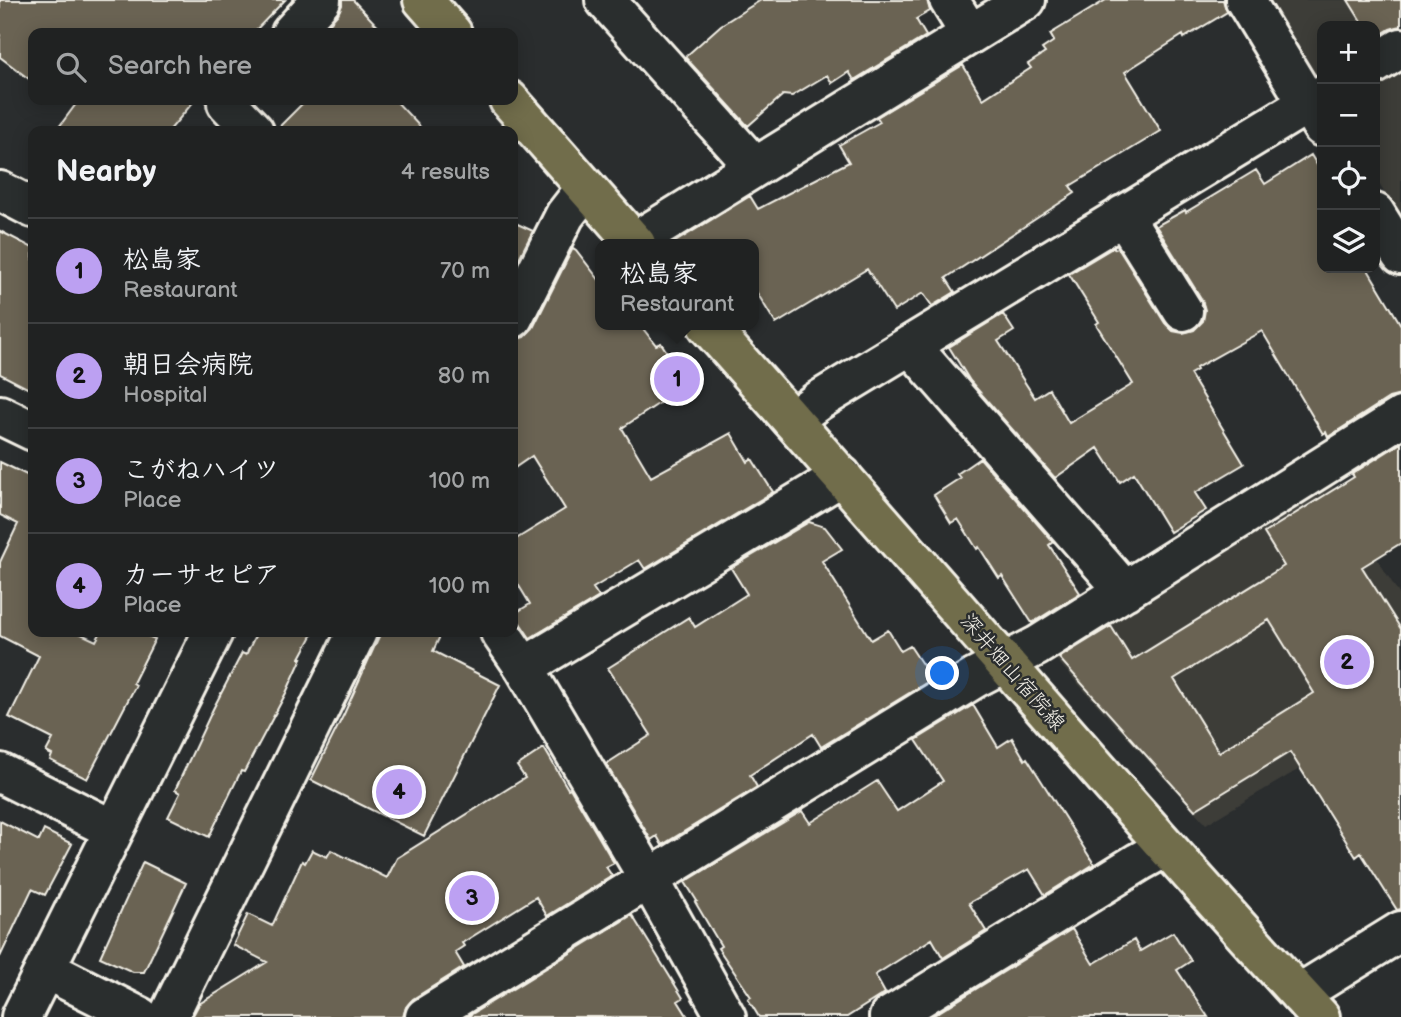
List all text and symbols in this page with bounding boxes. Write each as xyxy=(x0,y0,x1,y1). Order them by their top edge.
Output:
map controls xyxy=(1317,21,1380,273)
button: + xyxy=(1317,21,1380,84)
search box xyxy=(28,28,518,105)
icon: search xyxy=(52,48,90,86)
text: Search here xyxy=(108,51,252,82)
button: − xyxy=(1317,84,1380,147)
button: locate xyxy=(1317,147,1380,210)
text: Nearby xyxy=(56,154,156,190)
text: 4 results xyxy=(401,158,490,186)
button: layers xyxy=(1317,210,1380,273)
popup xyxy=(595,239,759,330)
text: 松島家 xyxy=(123,245,201,276)
text: 1 xyxy=(74,257,84,285)
text: 70 m xyxy=(440,257,490,285)
text: 松島家 xyxy=(620,259,698,290)
text: Restaurant xyxy=(123,276,237,304)
text: Restaurant xyxy=(620,290,734,318)
text: 朝日会病院 xyxy=(123,350,253,381)
pin: 1 xyxy=(654,353,700,405)
text: 2 xyxy=(72,362,86,390)
text: 80 m xyxy=(438,362,490,390)
text: Hospital xyxy=(123,381,208,409)
text: こがねハイツ xyxy=(123,455,279,486)
text: 3 xyxy=(72,467,86,495)
text: 100 m xyxy=(429,467,490,495)
text: Place xyxy=(123,486,181,514)
text: カーサセピア xyxy=(123,560,280,591)
text: 4 xyxy=(72,572,86,600)
text: 100 m xyxy=(429,572,490,600)
text: Place xyxy=(123,591,181,619)
street label: 深井畑山宿院線 xyxy=(955,609,1070,736)
pin: 2 xyxy=(1324,636,1370,688)
your location xyxy=(925,656,959,690)
pin: 4 xyxy=(376,766,422,818)
pin: 3 xyxy=(449,872,495,924)

